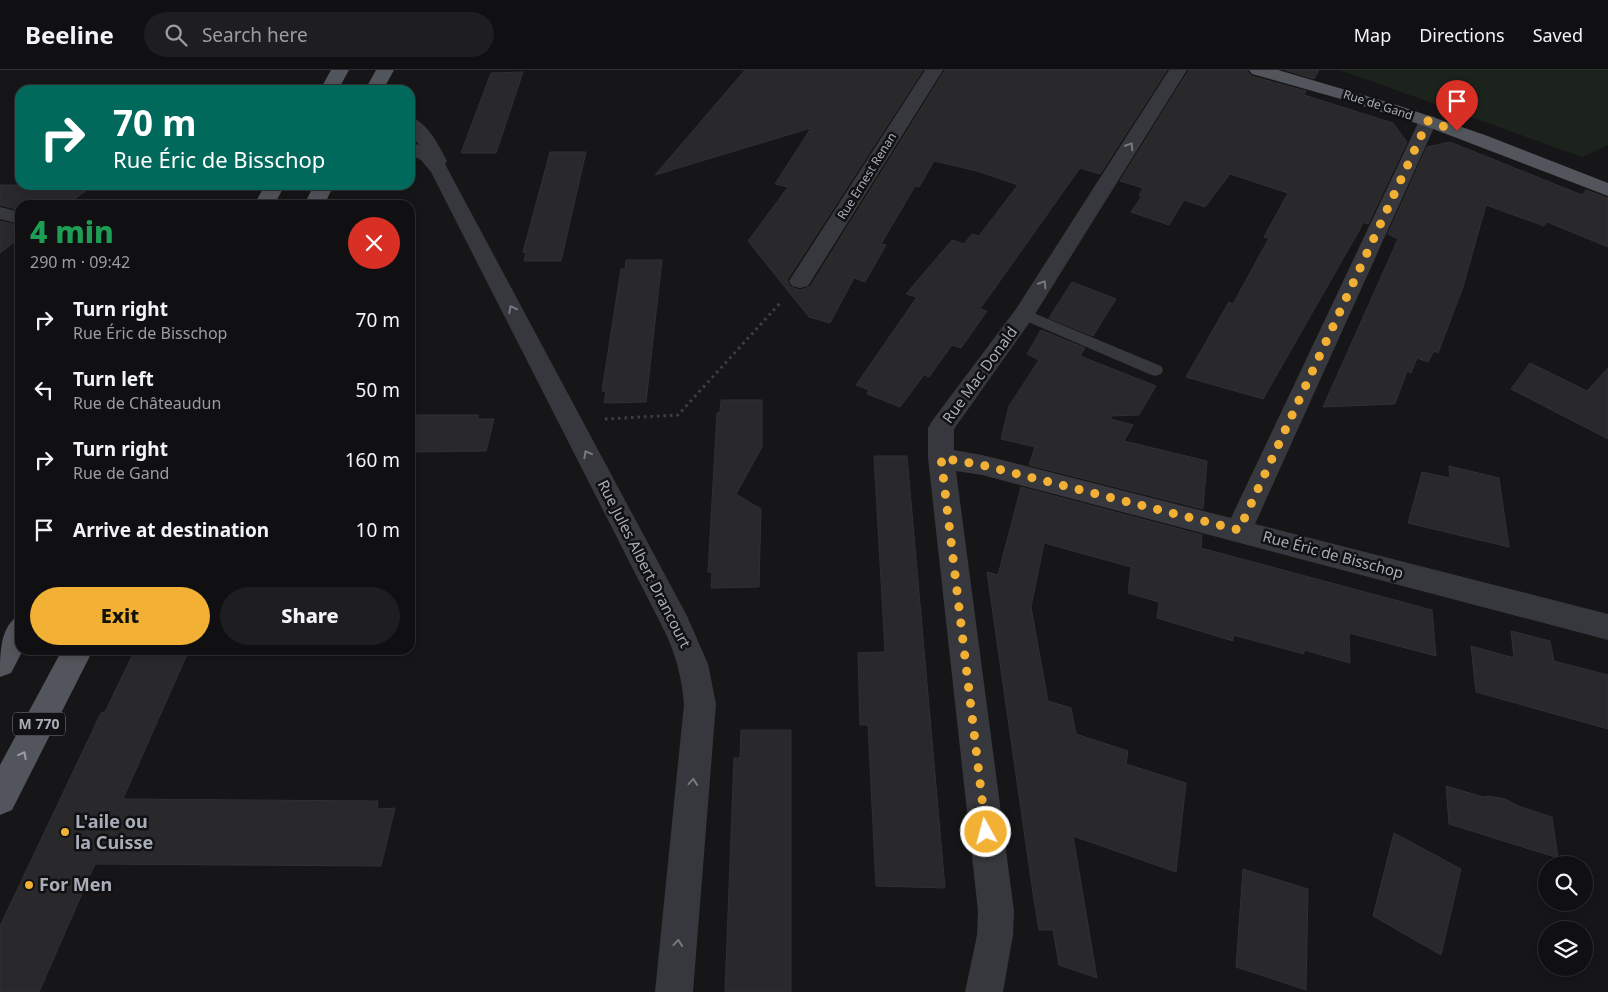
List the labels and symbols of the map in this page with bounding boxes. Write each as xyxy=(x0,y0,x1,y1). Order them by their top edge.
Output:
pin xyxy=(1436,80,1478,131)
street label: Rue de Gand xyxy=(1341,85,1415,124)
street label: Rue Ernest Renan xyxy=(833,129,900,222)
one-way arrow xyxy=(1123,143,1133,152)
one-way arrow xyxy=(1037,280,1046,289)
one-way arrow xyxy=(508,305,518,314)
street label: Rue Mac Donald xyxy=(937,322,1021,427)
one-way arrow xyxy=(583,450,593,459)
street label: Rue Jules Albert Drancourt xyxy=(594,476,696,652)
street label: Rue Éric de Bisschop xyxy=(1261,526,1406,582)
road number: M 770 xyxy=(13,712,65,736)
one-way arrow xyxy=(17,751,27,760)
one-way arrow xyxy=(687,777,698,785)
position arrow xyxy=(959,805,1011,857)
place label: L'aile ou la Cuisse xyxy=(75,809,153,854)
marker: L'aile ou la Cuisse xyxy=(59,826,71,838)
place label: For Men xyxy=(39,872,112,896)
marker: For Men xyxy=(23,879,35,891)
one-way arrow xyxy=(672,939,683,947)

